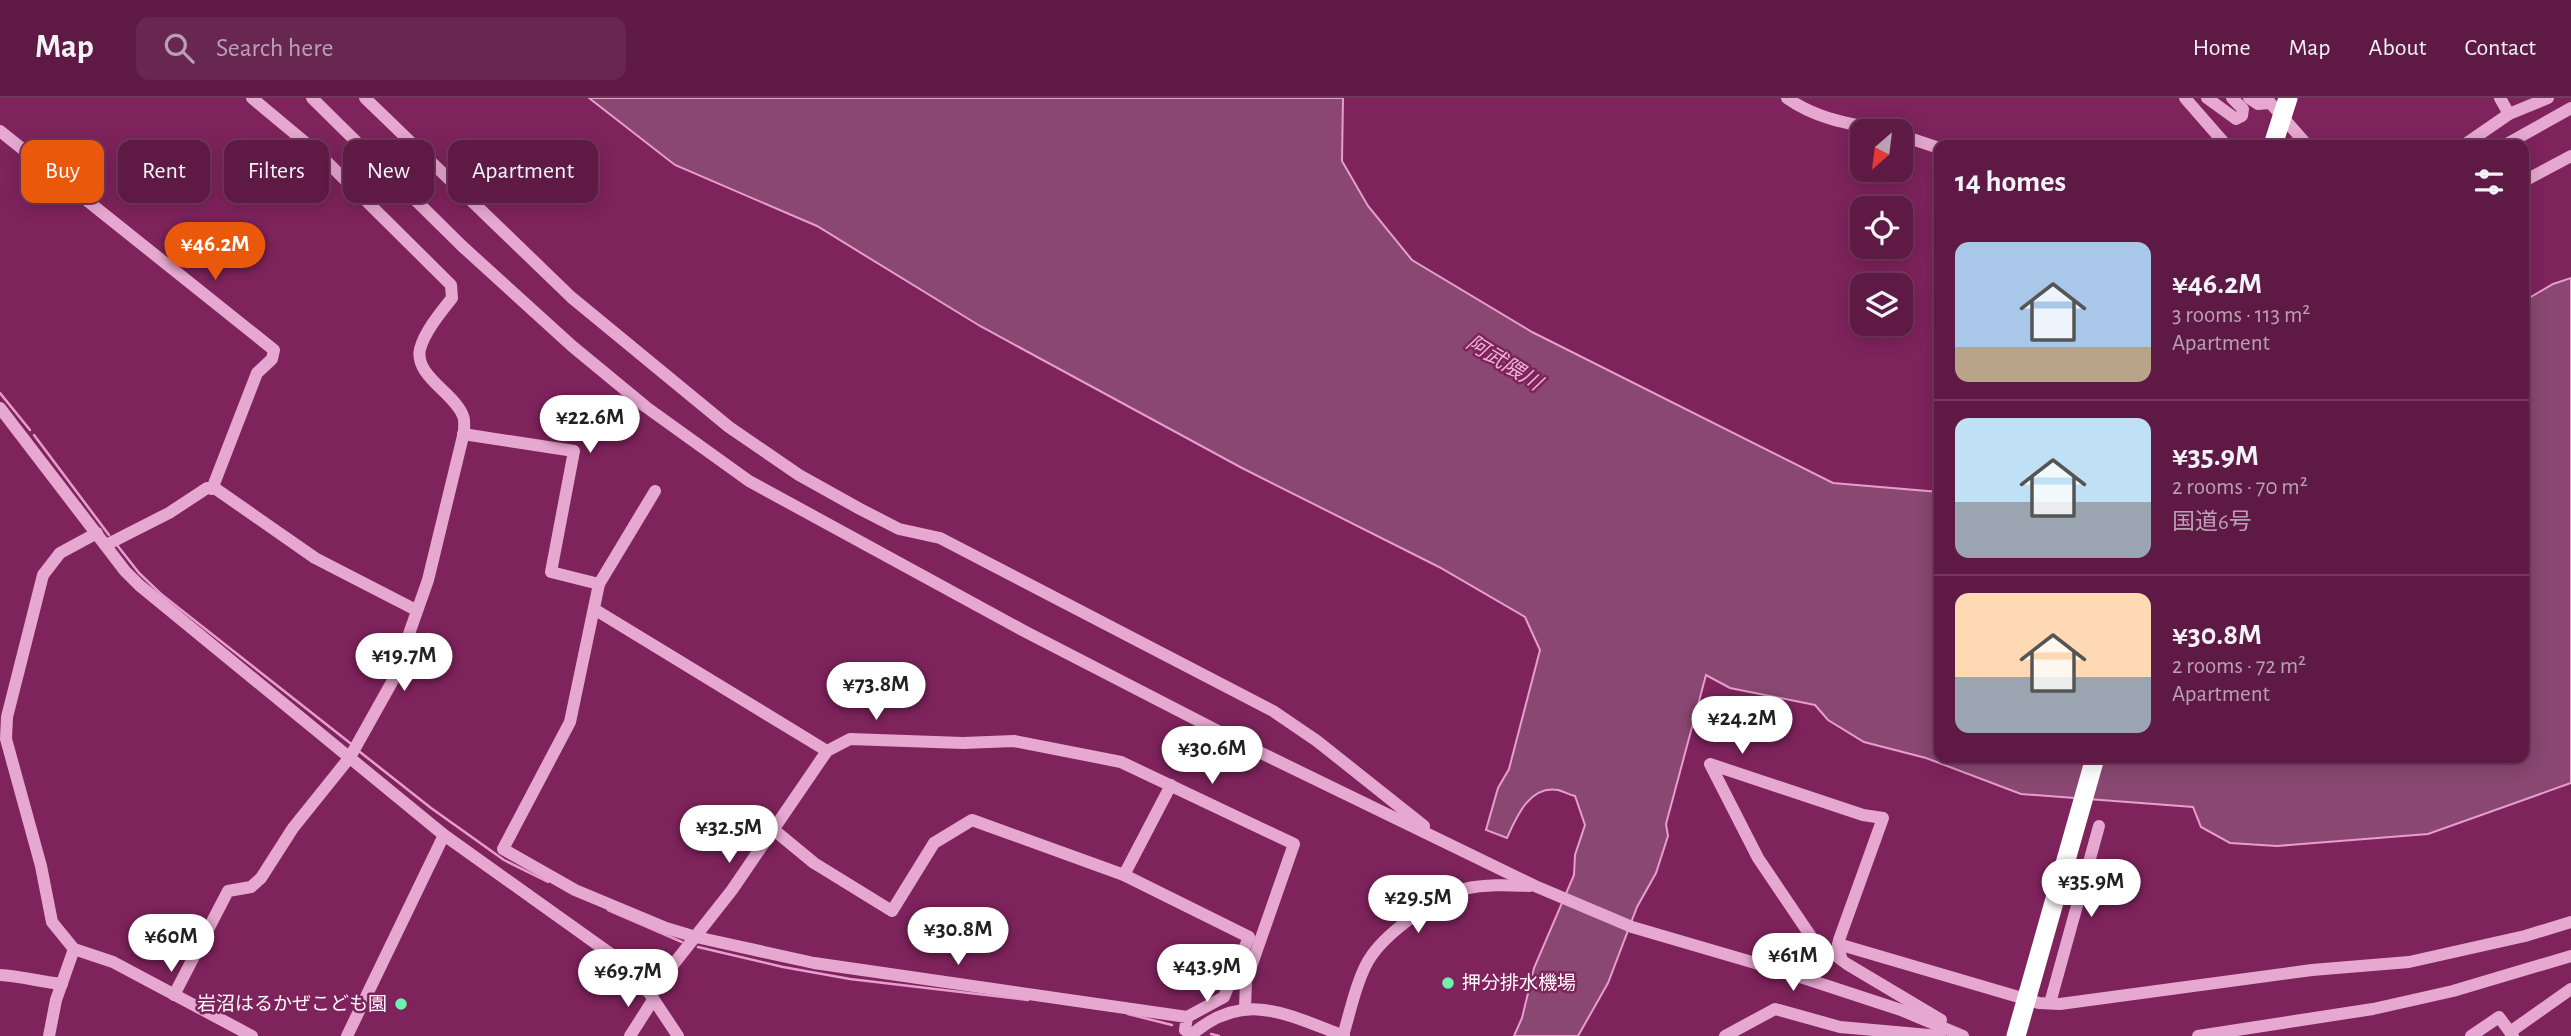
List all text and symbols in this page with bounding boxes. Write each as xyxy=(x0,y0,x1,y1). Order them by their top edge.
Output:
search box xyxy=(136,17,626,80)
icon: search xyxy=(160,29,198,67)
text: Map xyxy=(35,31,94,64)
text: Search here xyxy=(216,35,334,61)
text: Home xyxy=(2193,36,2251,60)
text: Map xyxy=(2289,36,2331,60)
text: About xyxy=(2369,36,2426,60)
text: Contact xyxy=(2464,36,2536,60)
north arrow xyxy=(1850,119,1913,182)
map controls xyxy=(1850,119,1913,336)
chip: Buy xyxy=(21,140,104,203)
chip: Rent xyxy=(118,140,210,203)
chip: Filters xyxy=(224,140,329,203)
chip: New xyxy=(343,140,434,203)
chip: Apartment xyxy=(448,140,598,203)
icon: filters xyxy=(2470,163,2508,201)
text: 14 homes xyxy=(1955,167,2066,197)
button: locate xyxy=(1850,196,1913,259)
pin: ¥46.2M xyxy=(158,222,272,282)
text: ¥46.2M xyxy=(180,233,250,256)
text: ¥46.2M xyxy=(2172,269,2262,299)
icon: home xyxy=(2011,270,2095,354)
button: layers xyxy=(1850,273,1913,336)
text: 3 rooms · 113 m² xyxy=(2172,304,2310,327)
water label: 阿武隈川 xyxy=(1463,331,1547,395)
text: Apartment xyxy=(2172,332,2270,355)
pin: ¥22.6M xyxy=(533,396,647,455)
text: ¥22.6M xyxy=(556,406,624,429)
text: ¥35.9M xyxy=(2172,441,2259,471)
icon: home xyxy=(2011,446,2095,530)
text: 2 rooms · 70 m² xyxy=(2172,476,2308,499)
text: 国道6号 xyxy=(2172,511,2252,534)
text: ¥30.8M xyxy=(2172,620,2262,650)
icon: home xyxy=(2011,621,2095,705)
pin: ¥19.7M xyxy=(347,634,461,693)
text: ¥19.7M xyxy=(371,644,437,667)
text: 2 rooms · 72 m² xyxy=(2172,655,2306,678)
pin: ¥73.8M xyxy=(819,662,933,722)
text: ¥73.8M xyxy=(843,673,909,696)
text: Apartment xyxy=(2172,683,2270,706)
pin: ¥24.2M xyxy=(1685,696,1799,756)
text: ¥24.2M xyxy=(1708,707,1776,730)
pin: ¥30.6M xyxy=(1155,726,1269,786)
text: ¥30.6M xyxy=(1178,737,1246,760)
pin: ¥32.5M xyxy=(672,806,786,865)
text: ¥32.5M xyxy=(696,816,762,839)
pin: ¥35.9M xyxy=(2034,860,2148,919)
text: ¥35.9M xyxy=(2058,870,2124,893)
pin: ¥29.5M xyxy=(1361,876,1475,935)
text: ¥29.5M xyxy=(1384,886,1452,909)
pin: ¥30.8M xyxy=(901,908,1015,967)
pin: ¥60M xyxy=(130,914,212,974)
text: ¥30.8M xyxy=(924,918,992,941)
text: ¥60M xyxy=(144,925,198,948)
pin: ¥61M xyxy=(1752,934,1834,993)
pin: ¥43.9M xyxy=(1150,944,1264,1004)
text: ¥61M xyxy=(1768,944,1818,967)
pin: ¥69.7M xyxy=(571,950,685,1009)
text: ¥43.9M xyxy=(1173,955,1241,978)
text: ¥69.7M xyxy=(594,960,662,983)
place label: 押分排水機場 xyxy=(1462,972,1576,993)
marker: 押分排水機場 xyxy=(1440,975,1456,991)
place label: 岩沼はるかぜこども園 xyxy=(197,993,387,1014)
marker: 岩沼はるかぜこども園 xyxy=(393,996,409,1012)

